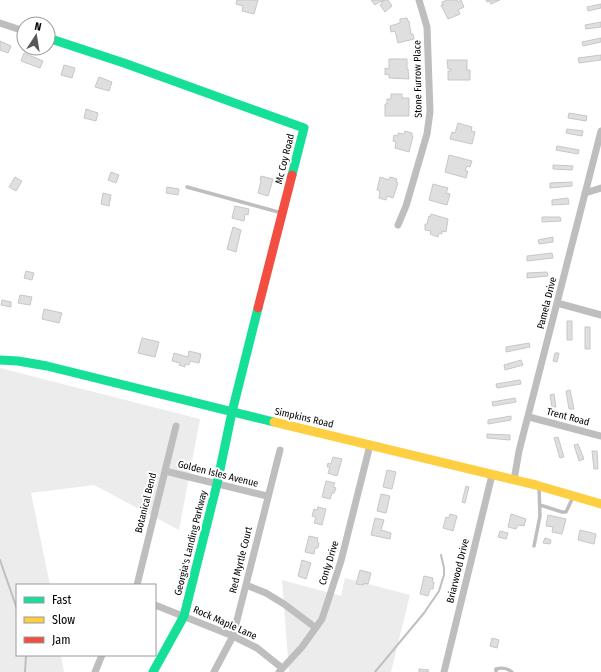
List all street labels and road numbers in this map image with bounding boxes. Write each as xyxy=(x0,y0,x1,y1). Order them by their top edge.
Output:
street label: Stone Furrow Place xyxy=(411,40,425,118)
street label: Mc Coy Road xyxy=(273,133,297,185)
street label: Pamela Drive xyxy=(535,276,559,330)
street label: Simpkins Road xyxy=(273,405,335,431)
street label: Trent Road xyxy=(545,405,591,429)
street label: Golden Isles Avenue xyxy=(176,458,260,490)
street label: Botanical Bend xyxy=(133,472,159,534)
street label: Georgia's Landing Parkway xyxy=(172,489,210,597)
street label: Red Myrtle Court xyxy=(227,525,255,595)
street label: Briarwood Drive xyxy=(444,538,472,604)
street label: Conly Drive xyxy=(317,539,341,587)
street label: Rock Maple Lane xyxy=(191,604,259,642)

